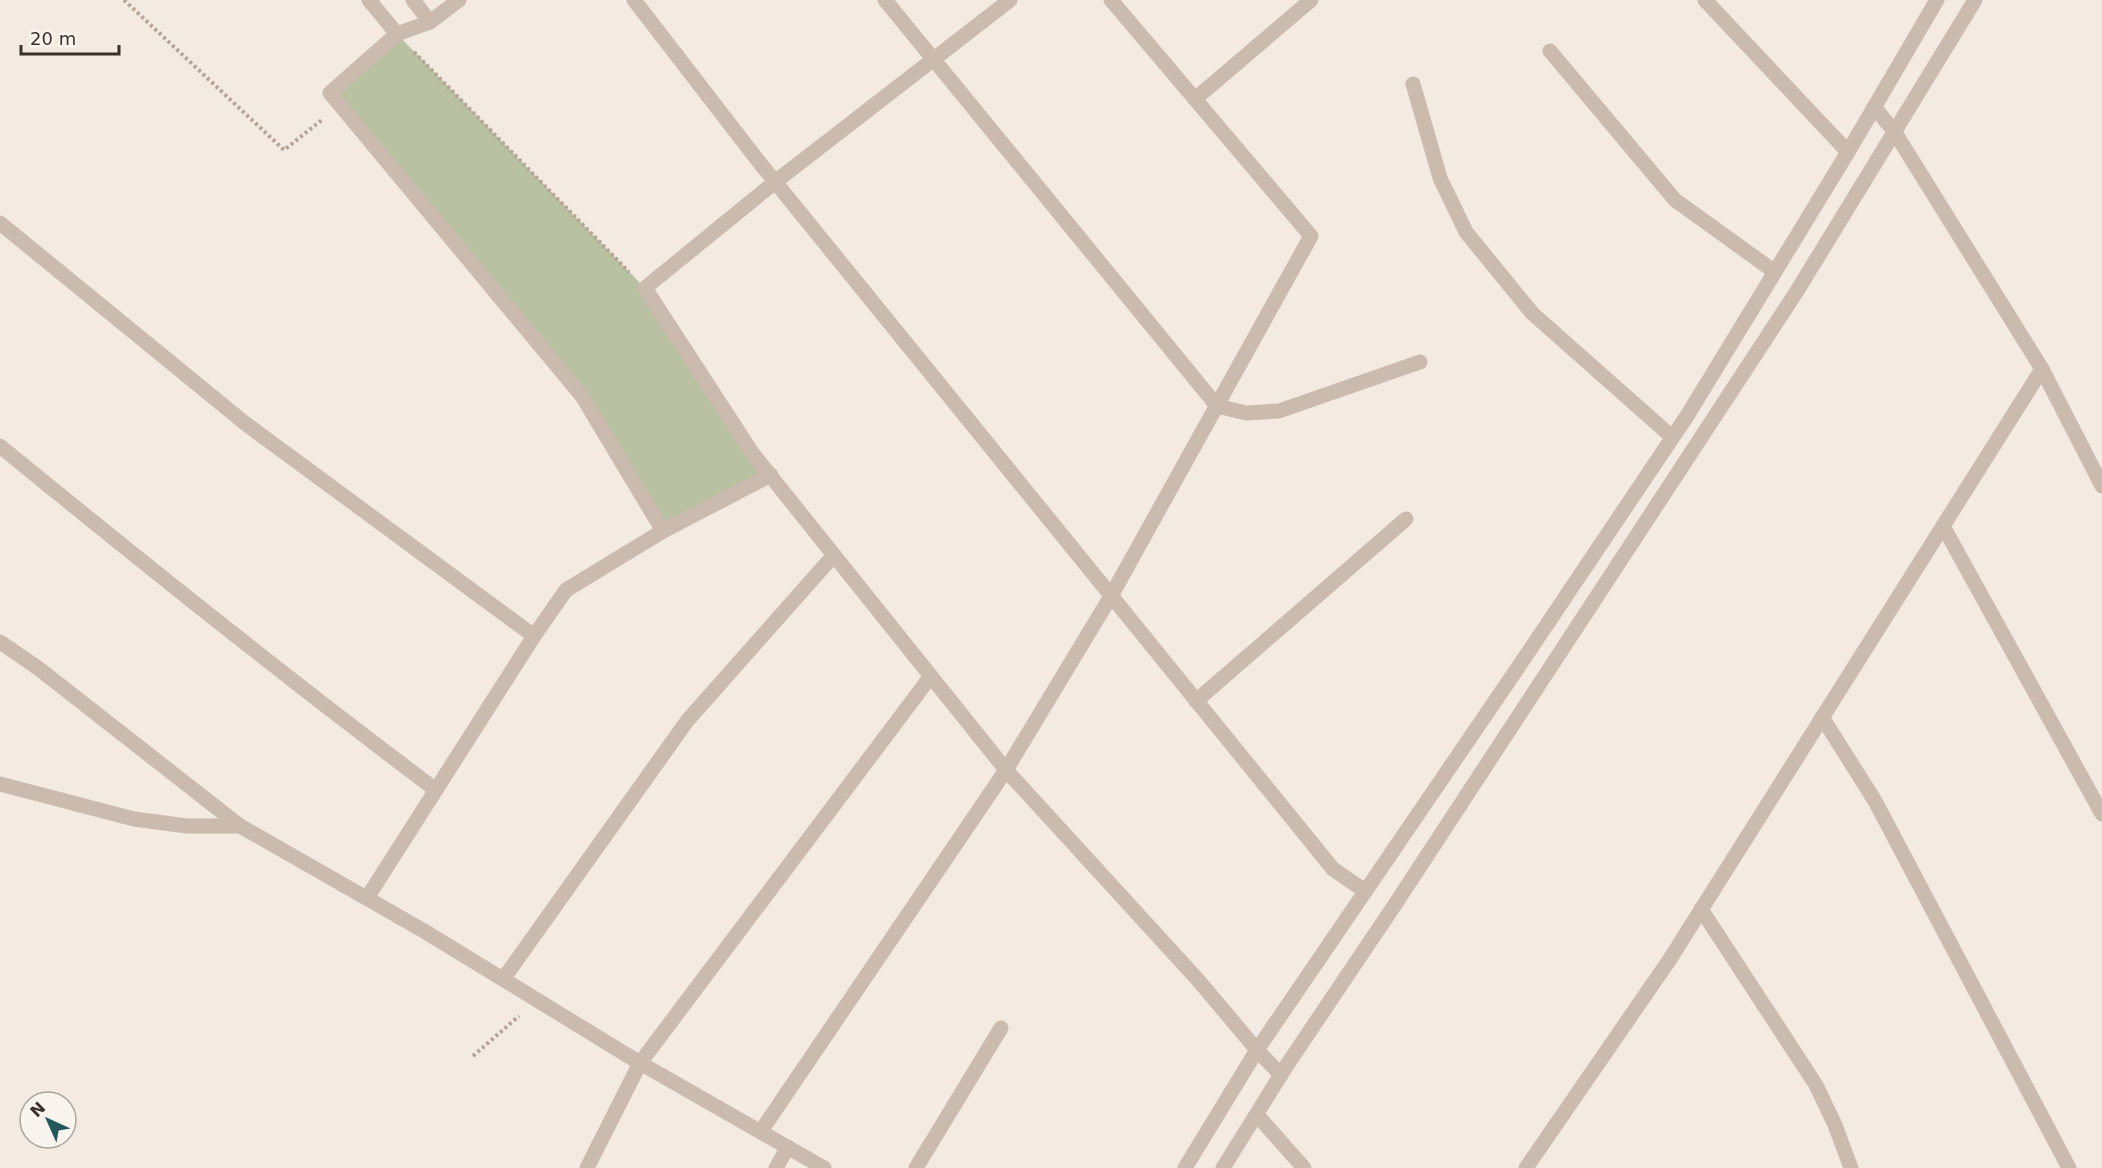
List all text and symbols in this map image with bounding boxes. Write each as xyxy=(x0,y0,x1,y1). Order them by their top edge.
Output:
scale bar xyxy=(21,18,118,56)
text: 20 m xyxy=(30,28,76,49)
north arrow xyxy=(18,1090,78,1150)
text: N xyxy=(26,1098,49,1121)

